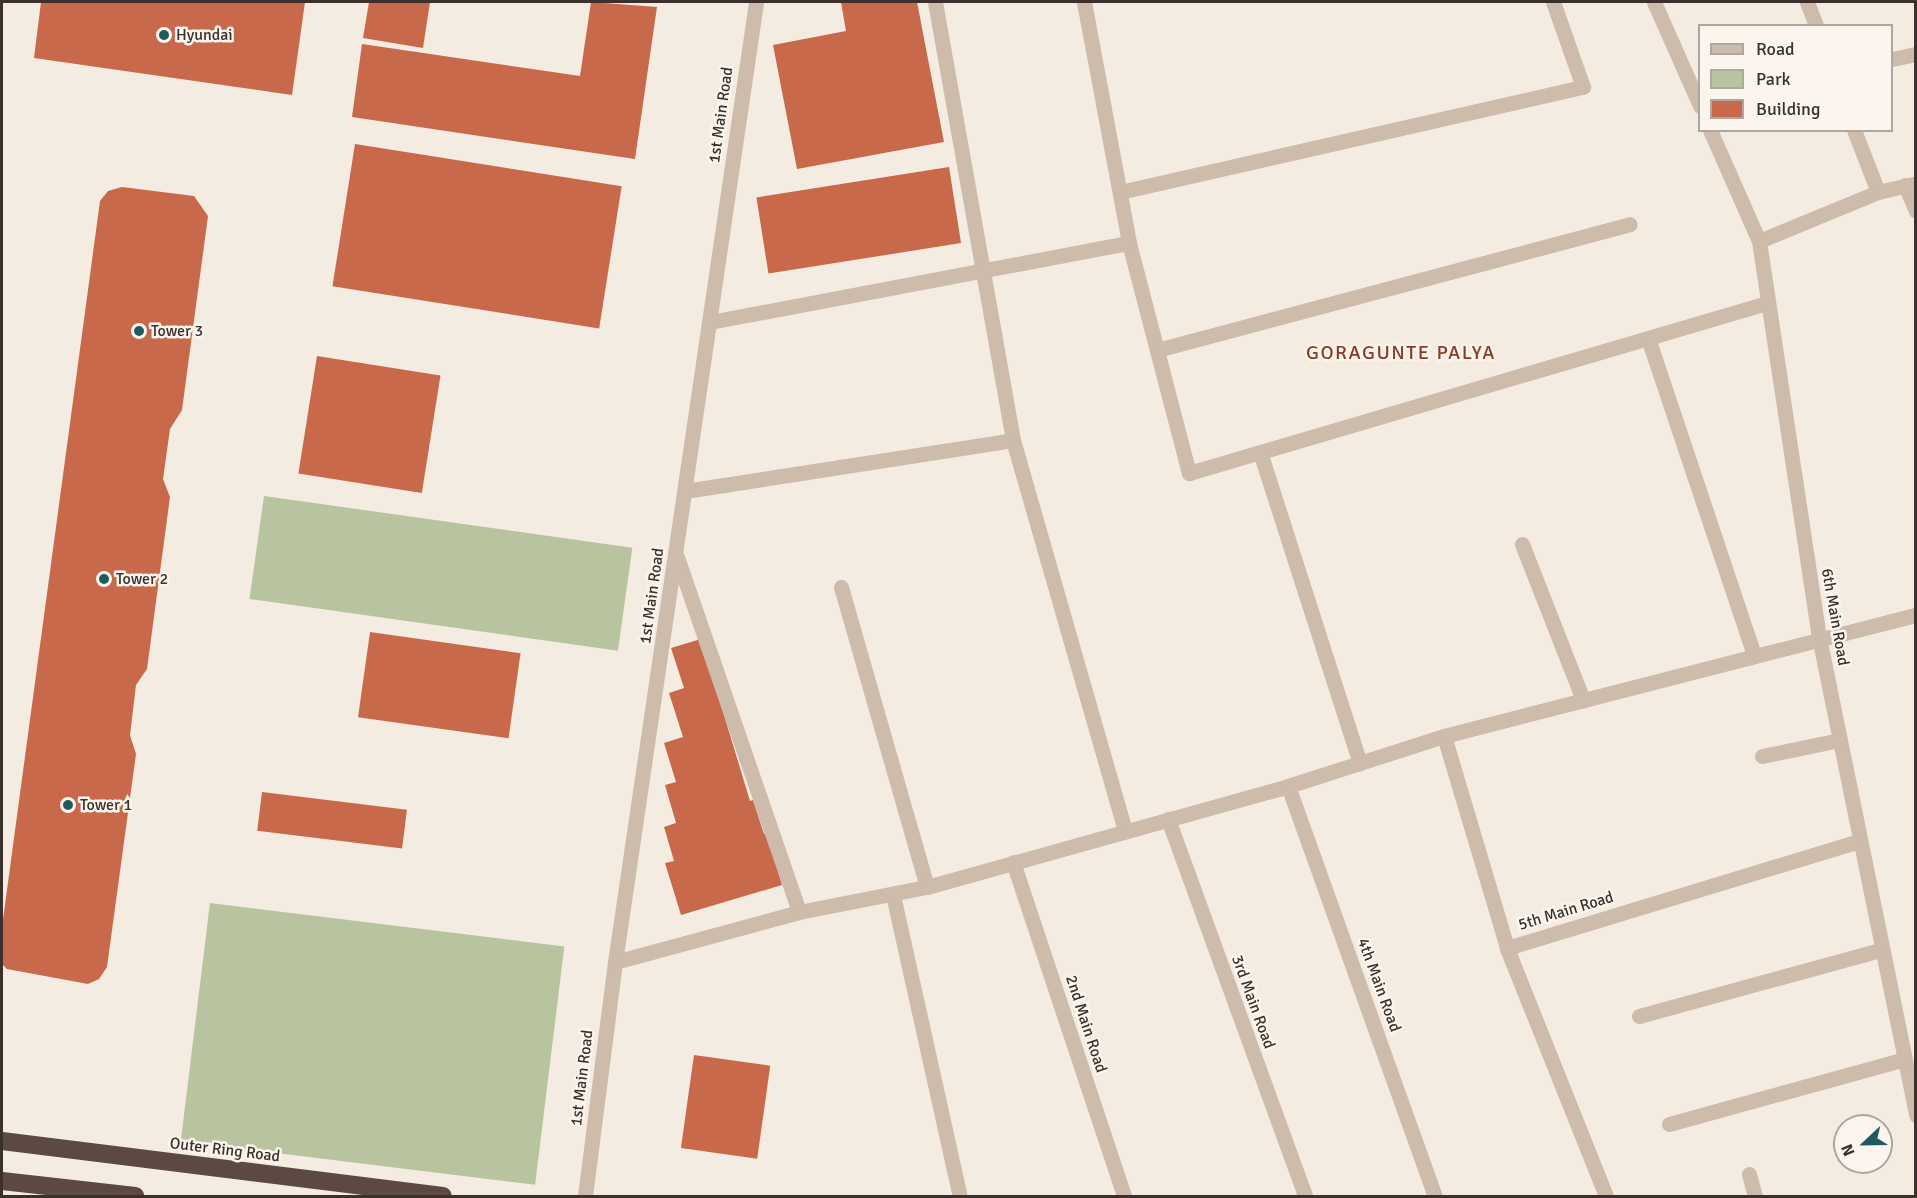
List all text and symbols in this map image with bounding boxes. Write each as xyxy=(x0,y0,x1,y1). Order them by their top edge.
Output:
legend xyxy=(1698,24,1893,132)
place label: Hyundai xyxy=(176,25,233,45)
marker: Hyundai xyxy=(157,28,171,42)
text: Road xyxy=(1756,38,1795,60)
street label: 1st Main Road xyxy=(705,66,737,164)
text: Park xyxy=(1756,68,1791,90)
text: Building xyxy=(1756,98,1820,120)
place label: Tower 3 xyxy=(151,321,203,341)
marker: Tower 3 xyxy=(132,324,146,338)
district label: GORAGUNTE PALYA xyxy=(1306,340,1496,364)
street label: 1st Main Road xyxy=(636,547,668,645)
street label: 6th Main Road xyxy=(1817,567,1853,667)
place label: Tower 2 xyxy=(116,569,168,589)
marker: Tower 2 xyxy=(97,572,111,586)
place label: Tower 1 xyxy=(80,795,132,815)
marker: Tower 1 xyxy=(61,798,75,812)
street label: 5th Main Road xyxy=(1516,887,1616,935)
street label: 4th Main Road xyxy=(1353,936,1405,1034)
street label: 3rd Main Road xyxy=(1227,953,1279,1051)
street label: 2nd Main Road xyxy=(1061,973,1111,1075)
street label: 1st Main Road xyxy=(567,1029,597,1127)
north arrow xyxy=(1833,1114,1893,1174)
street label: Outer Ring Road xyxy=(169,1134,281,1166)
text: N xyxy=(1837,1141,1860,1159)

